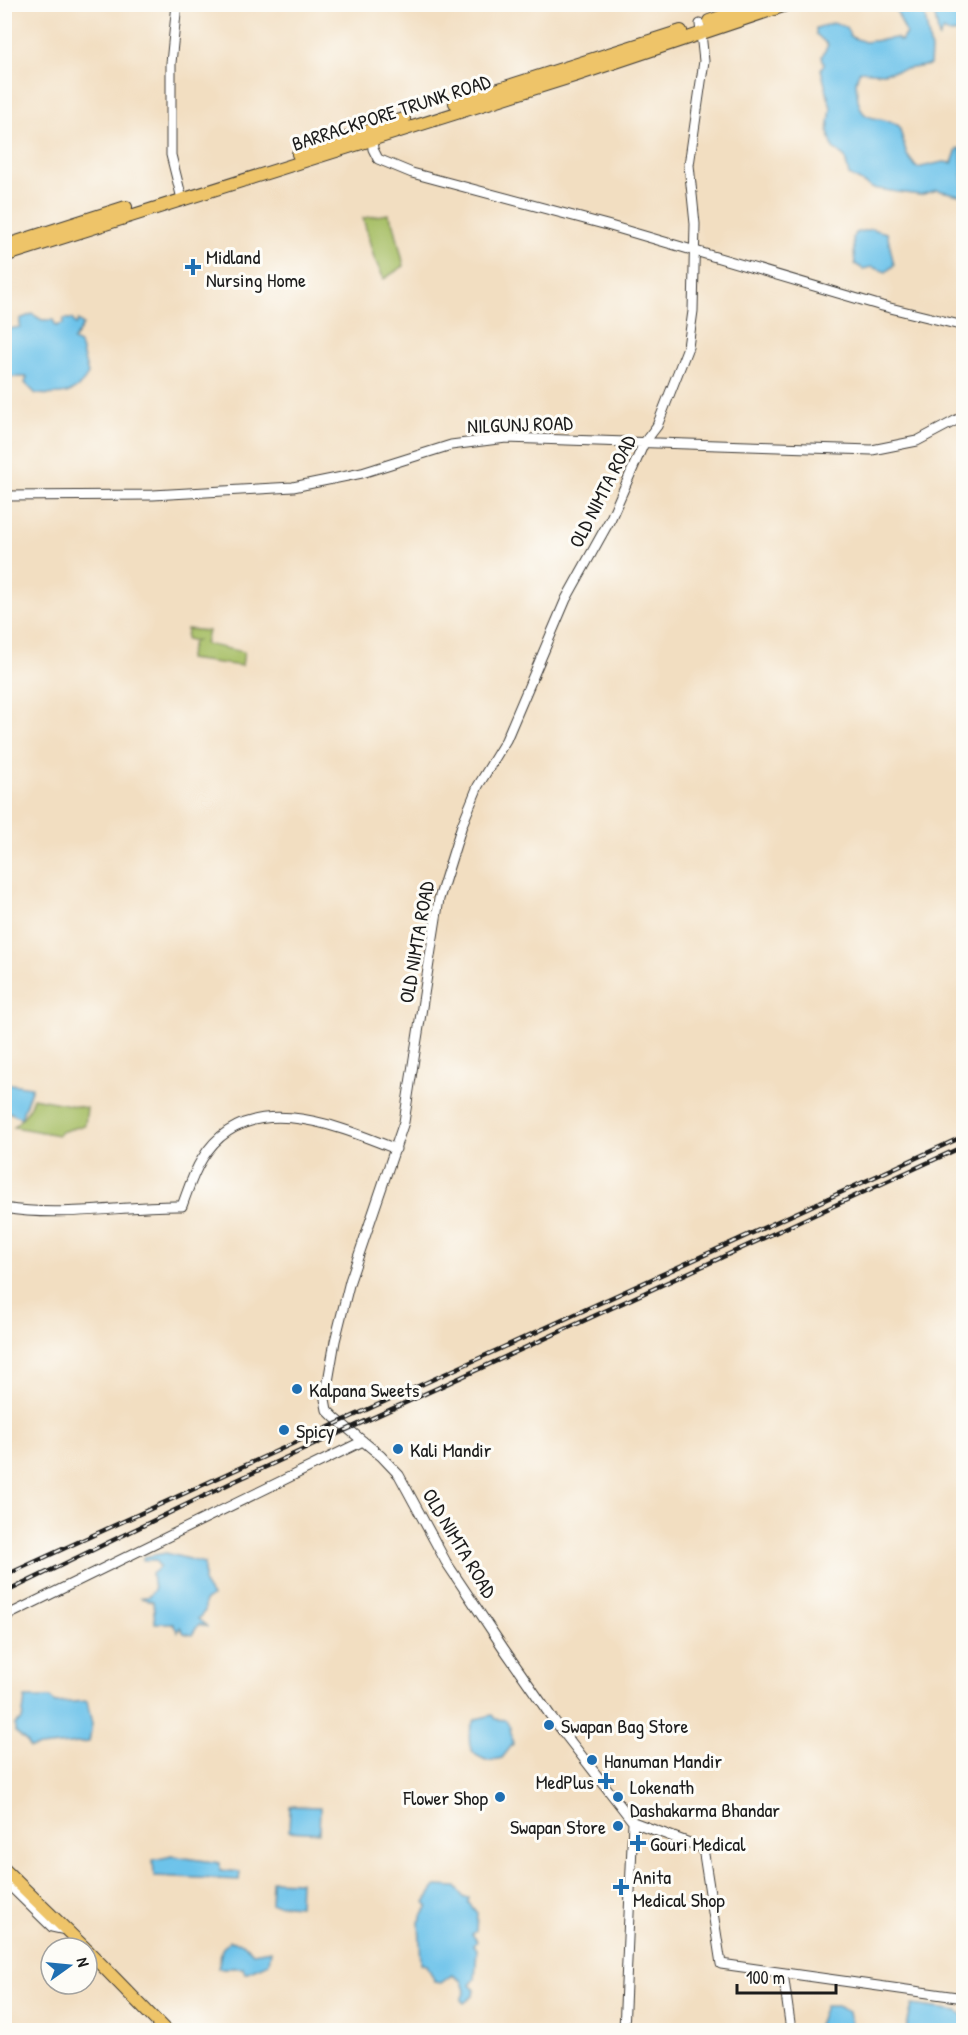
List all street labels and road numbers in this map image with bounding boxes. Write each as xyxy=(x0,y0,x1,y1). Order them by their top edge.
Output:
street label: BARRACKPORE TRUNK ROAD xyxy=(288,67,494,157)
street label: NILGUNJ ROAD xyxy=(467,409,574,439)
street label: OLD NIMTA ROAD xyxy=(562,430,642,552)
street label: OLD NIMTA ROAD xyxy=(392,879,440,1005)
street label: OLD NIMTA ROAD xyxy=(417,1483,504,1603)

